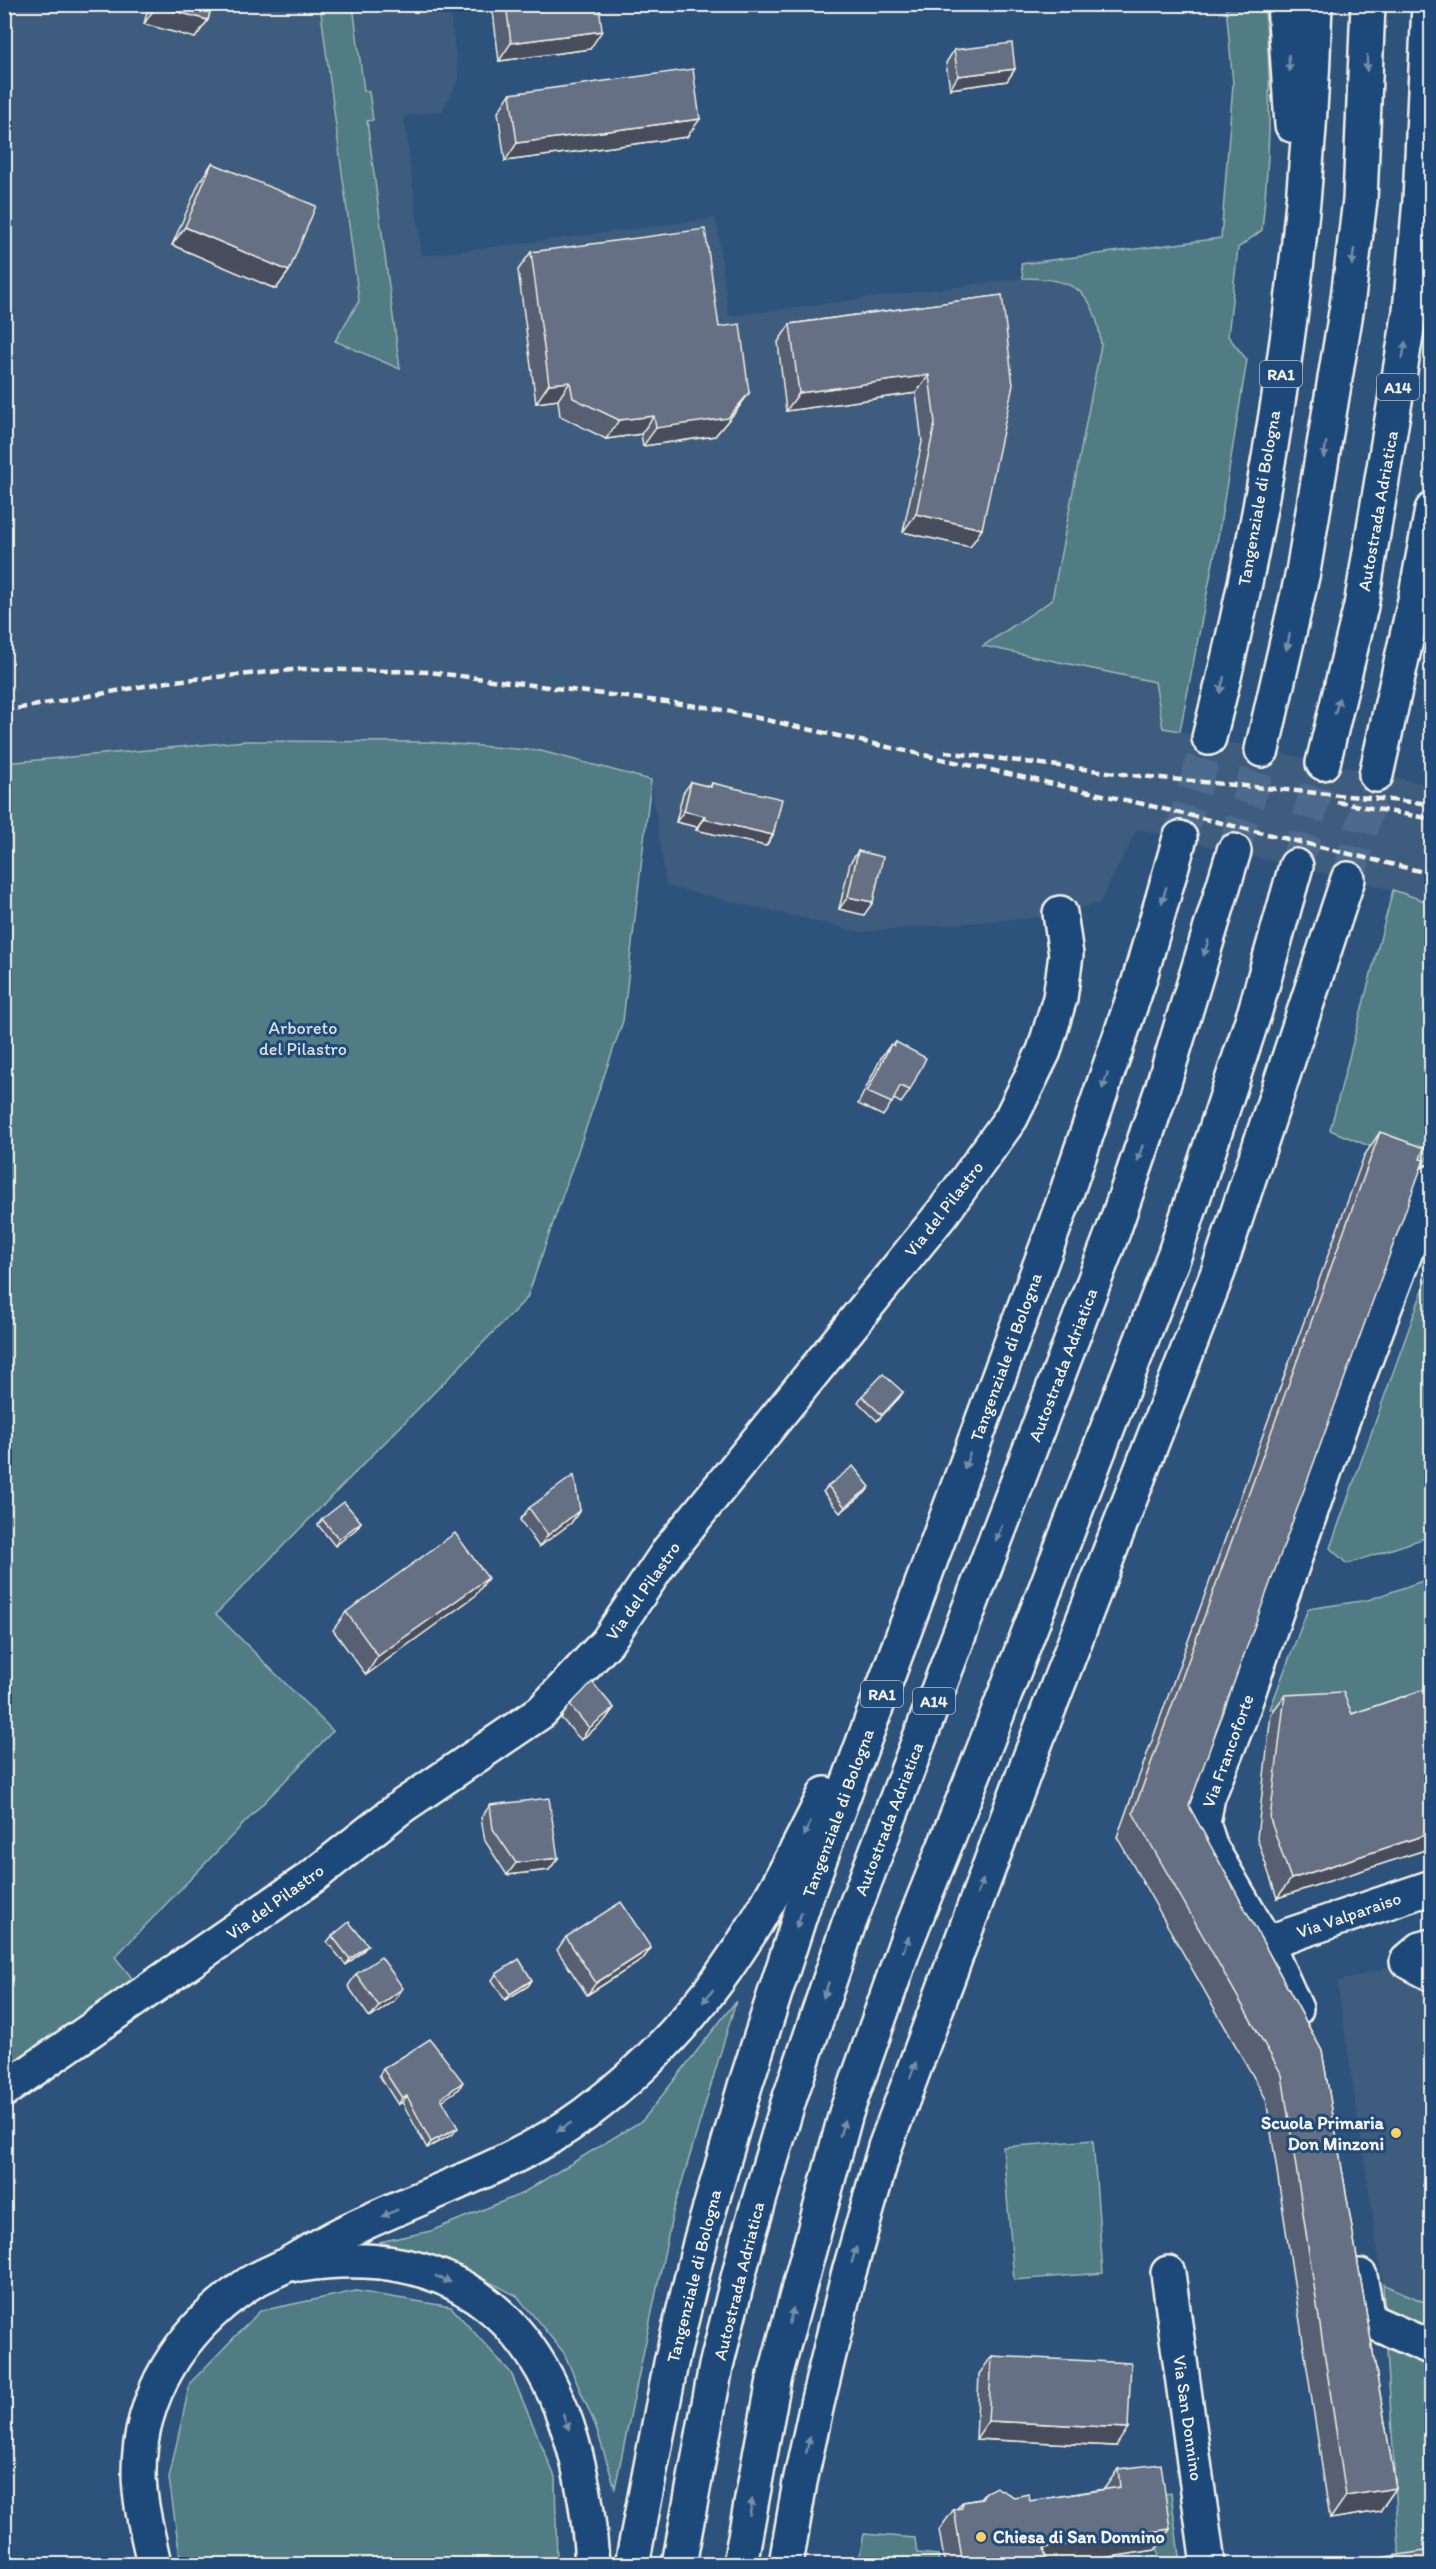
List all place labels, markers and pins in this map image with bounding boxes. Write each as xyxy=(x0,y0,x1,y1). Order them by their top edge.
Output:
place label: Scuola Primaria Don Minzoni xyxy=(1261,2112,1385,2155)
marker: Scuola Primaria Don Minzoni xyxy=(1389,2126,1403,2140)
place label: Chiesa di San Donnino xyxy=(993,2526,1165,2548)
marker: Chiesa di San Donnino xyxy=(974,2530,988,2544)

